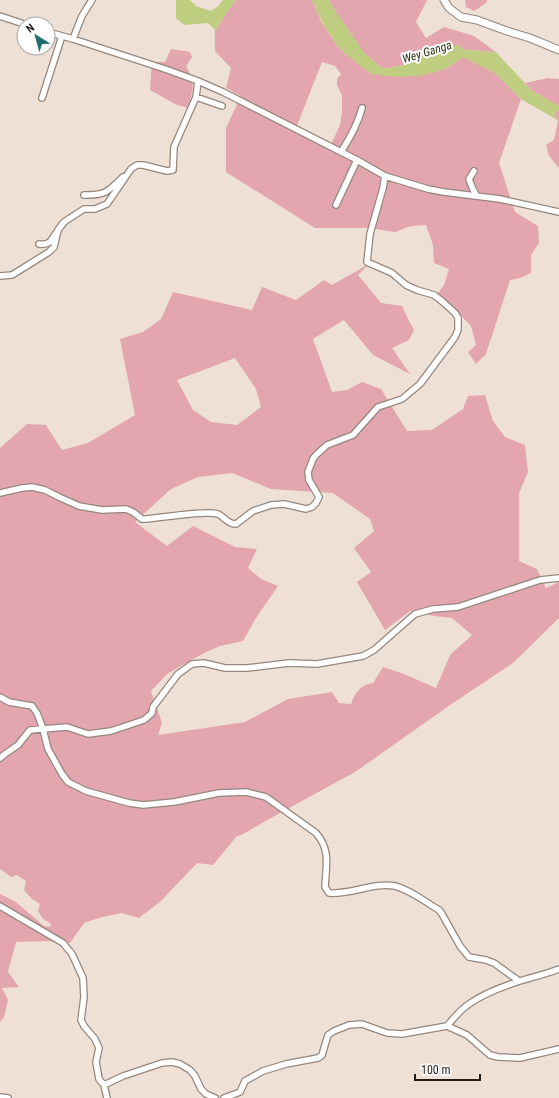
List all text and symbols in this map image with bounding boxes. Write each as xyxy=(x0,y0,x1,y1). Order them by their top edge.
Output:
north arrow xyxy=(16,16,56,56)
text: N xyxy=(24,21,37,36)
water label: Wey Ganga xyxy=(401,38,453,66)
scale bar xyxy=(415,1056,480,1082)
text: 100 m xyxy=(421,1063,451,1077)

